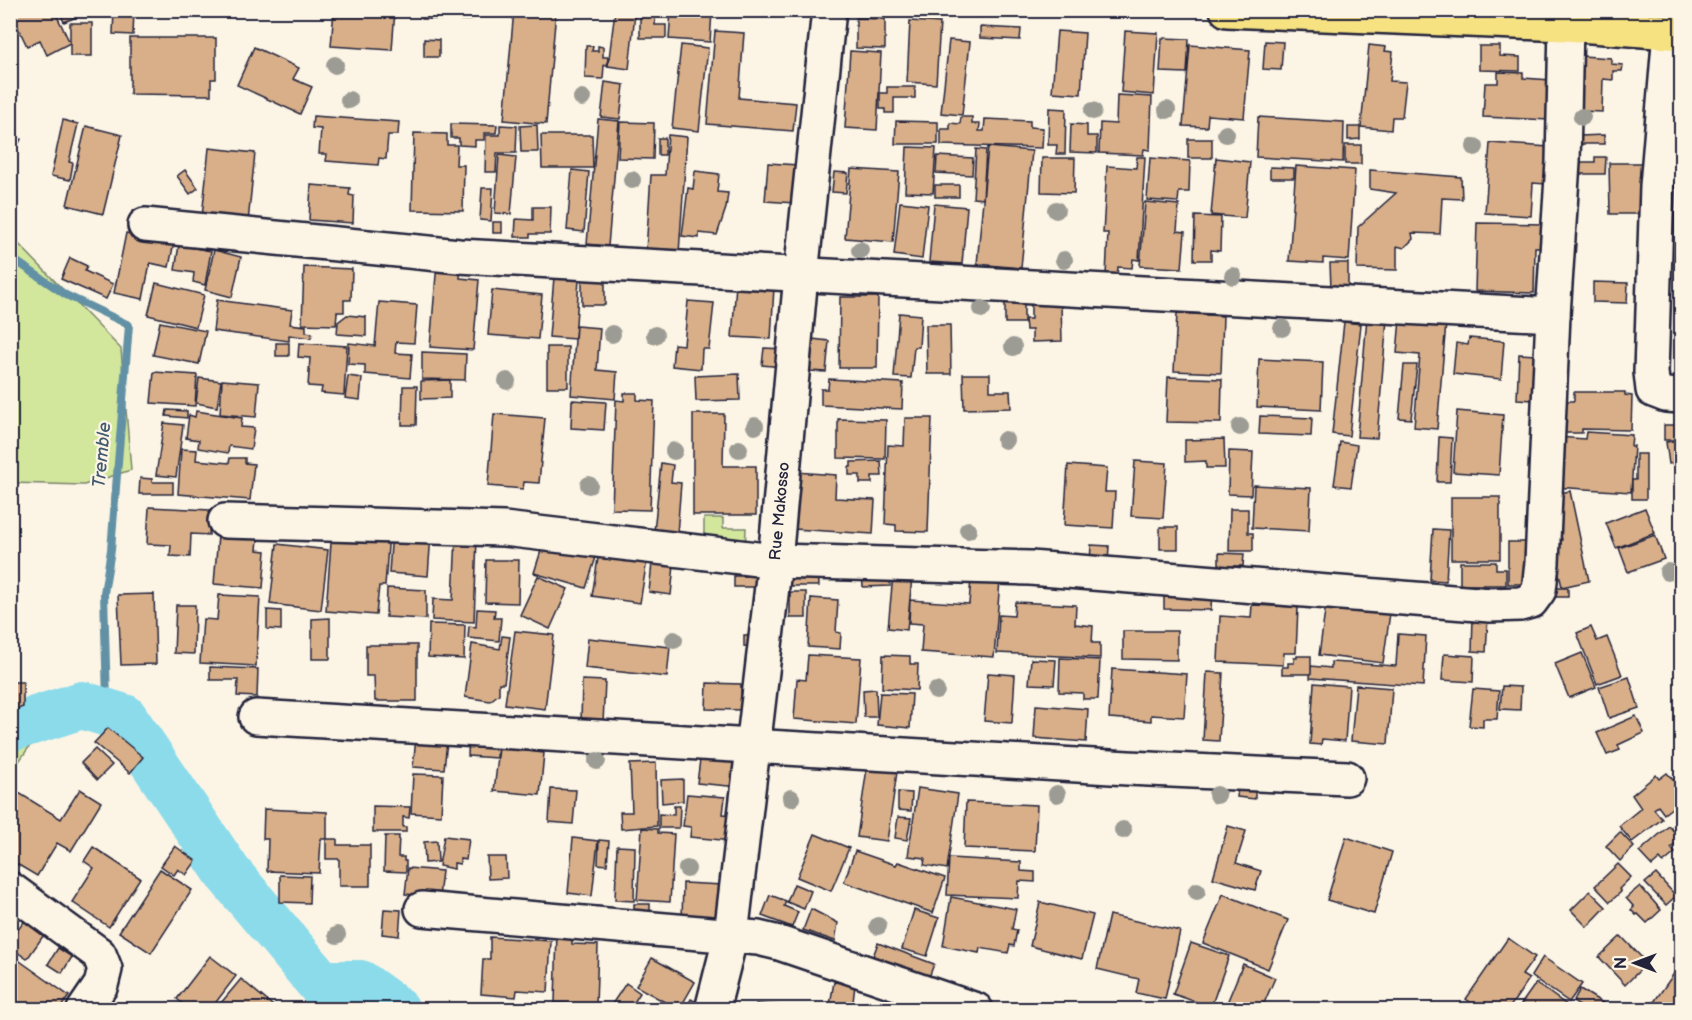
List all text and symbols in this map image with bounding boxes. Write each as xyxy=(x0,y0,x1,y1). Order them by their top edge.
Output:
water label: Tremble xyxy=(89,421,115,489)
street label: Rue Makosso xyxy=(766,461,793,561)
north arrow xyxy=(1605,933,1665,993)
text: N xyxy=(1612,957,1631,969)

